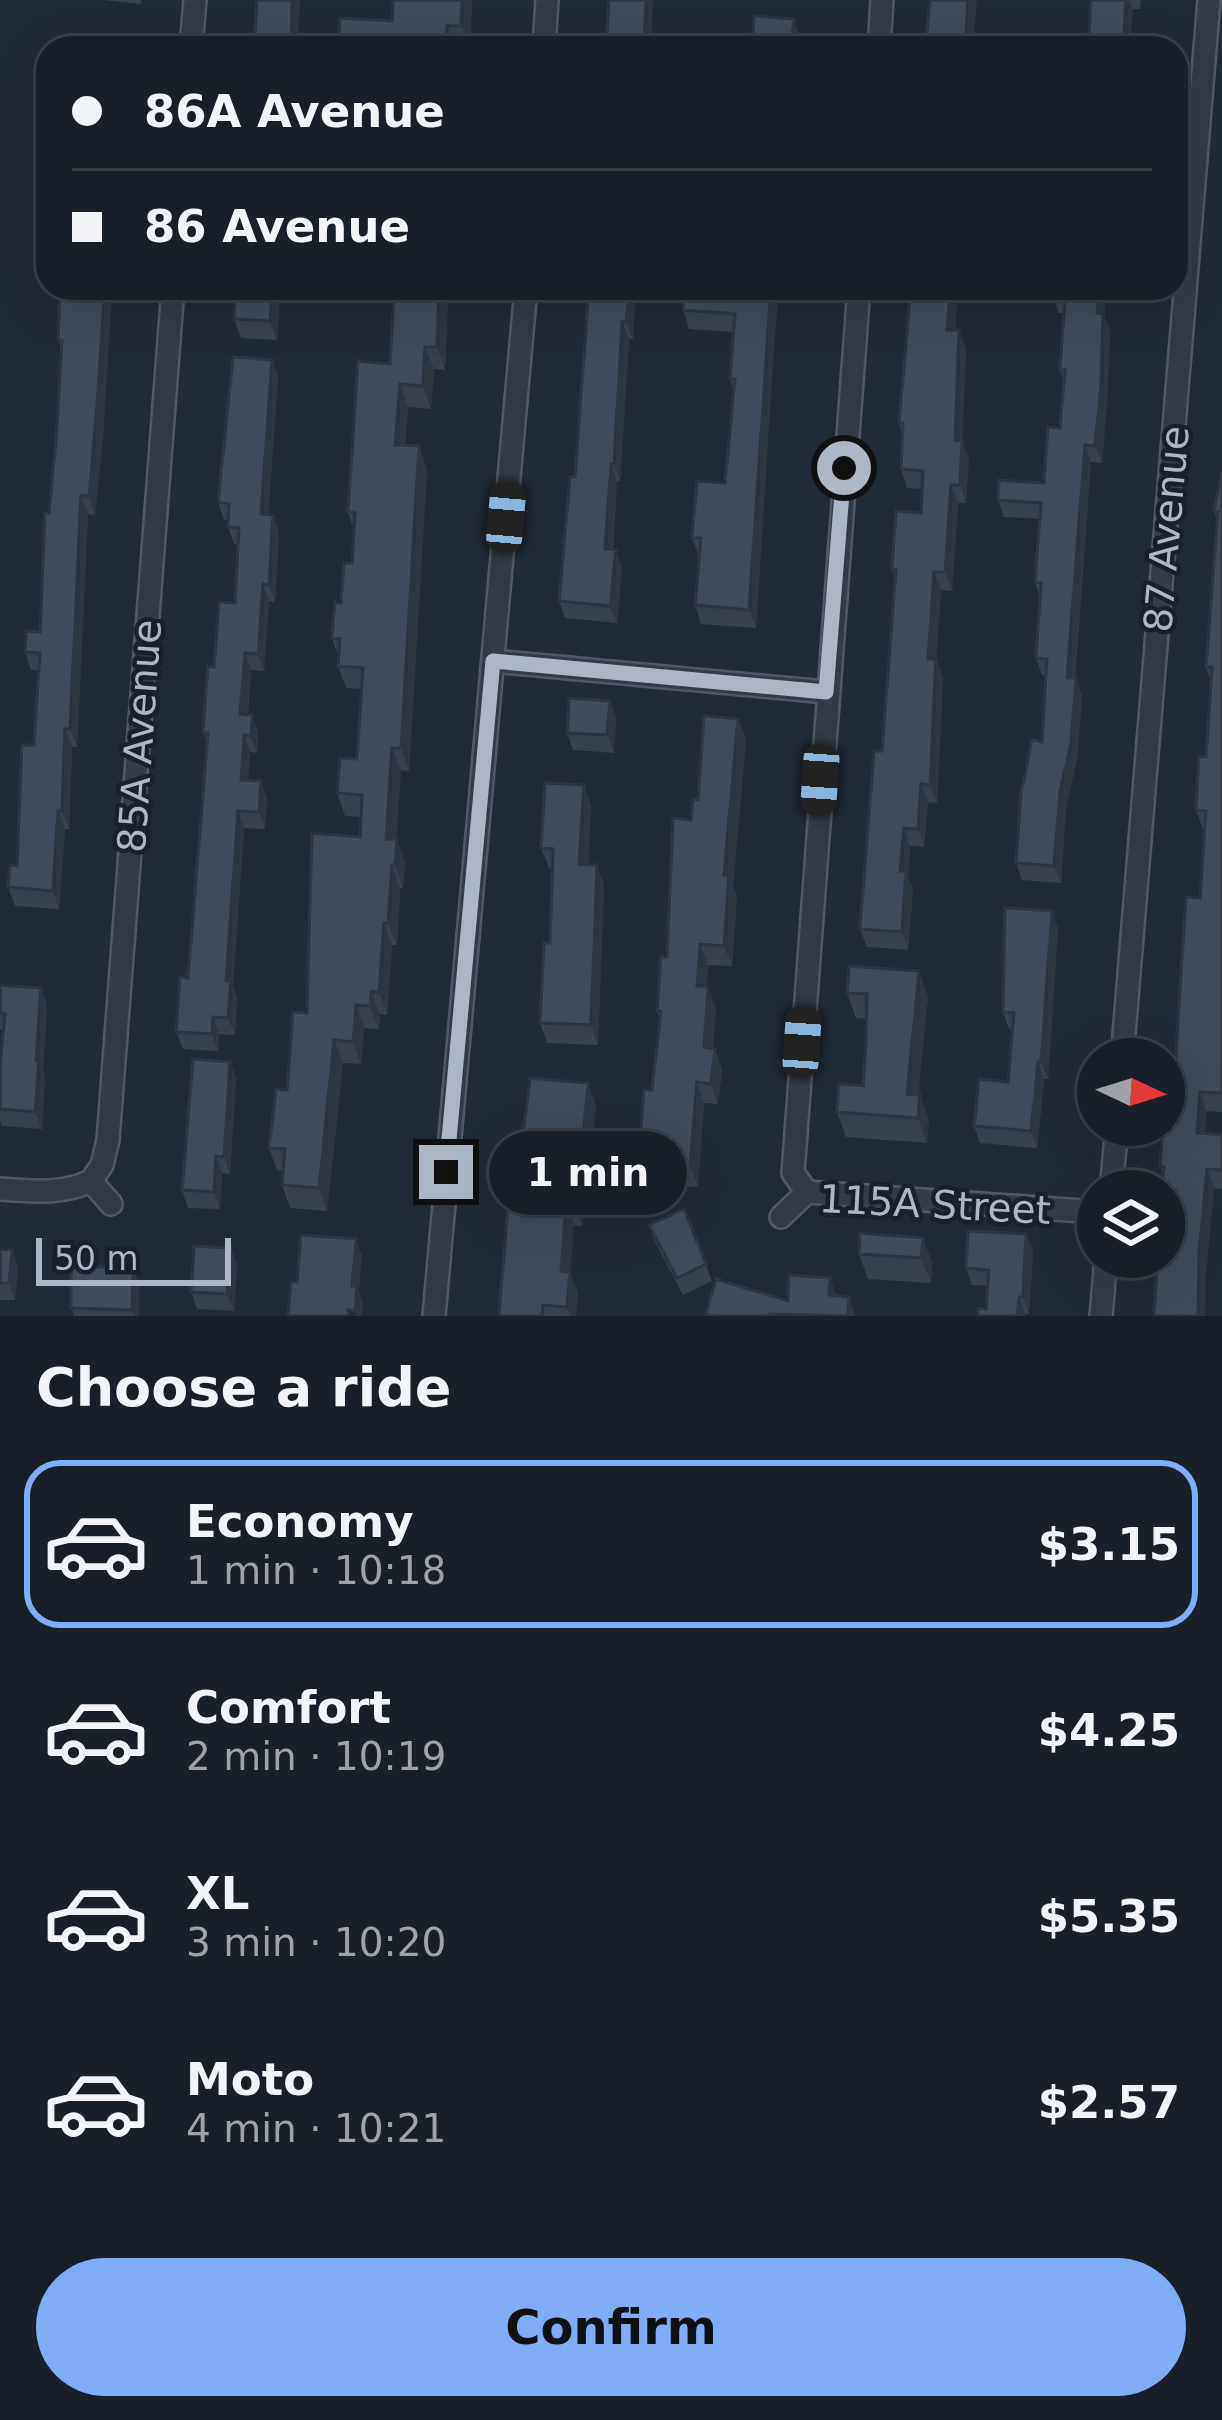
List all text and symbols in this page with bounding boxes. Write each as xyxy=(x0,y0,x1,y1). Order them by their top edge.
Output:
text: 86A Avenue xyxy=(144,85,445,138)
text: 86 Avenue xyxy=(144,200,410,253)
street label: 87 Avenue xyxy=(1135,424,1198,634)
route start xyxy=(817,441,871,495)
car xyxy=(485,480,527,554)
street label: 85A Avenue xyxy=(109,618,170,854)
car xyxy=(800,743,840,817)
car xyxy=(782,1005,822,1079)
north arrow xyxy=(1077,1038,1185,1146)
map controls xyxy=(1077,1038,1185,1278)
callout: 1 min xyxy=(488,1130,686,1214)
route end xyxy=(419,1145,473,1199)
text: 1 min xyxy=(527,1150,649,1195)
button: layers xyxy=(1077,1170,1185,1278)
street label: 115A Street xyxy=(818,1176,1052,1233)
scale bar xyxy=(36,1232,231,1285)
text: 50 m xyxy=(54,1239,139,1278)
text: Choose a ride xyxy=(36,1356,452,1419)
icon: car xyxy=(42,1490,150,1598)
text: Economy xyxy=(186,1495,414,1548)
text: $3.15 xyxy=(1038,1518,1180,1571)
text: 1 min · 10:18 xyxy=(186,1548,446,1593)
icon: car xyxy=(42,1676,150,1784)
text: Comfort xyxy=(186,1681,391,1734)
text: $4.25 xyxy=(1038,1704,1180,1757)
text: 2 min · 10:19 xyxy=(186,1734,446,1779)
icon: car xyxy=(42,1862,150,1970)
text: XL xyxy=(186,1867,249,1920)
text: $5.35 xyxy=(1038,1890,1180,1943)
text: 3 min · 10:20 xyxy=(186,1920,446,1965)
icon: car xyxy=(42,2048,150,2156)
text: Moto xyxy=(186,2053,314,2106)
text: $2.57 xyxy=(1038,2076,1180,2129)
text: 4 min · 10:21 xyxy=(186,2106,446,2151)
button: Confirm xyxy=(36,2258,1186,2396)

